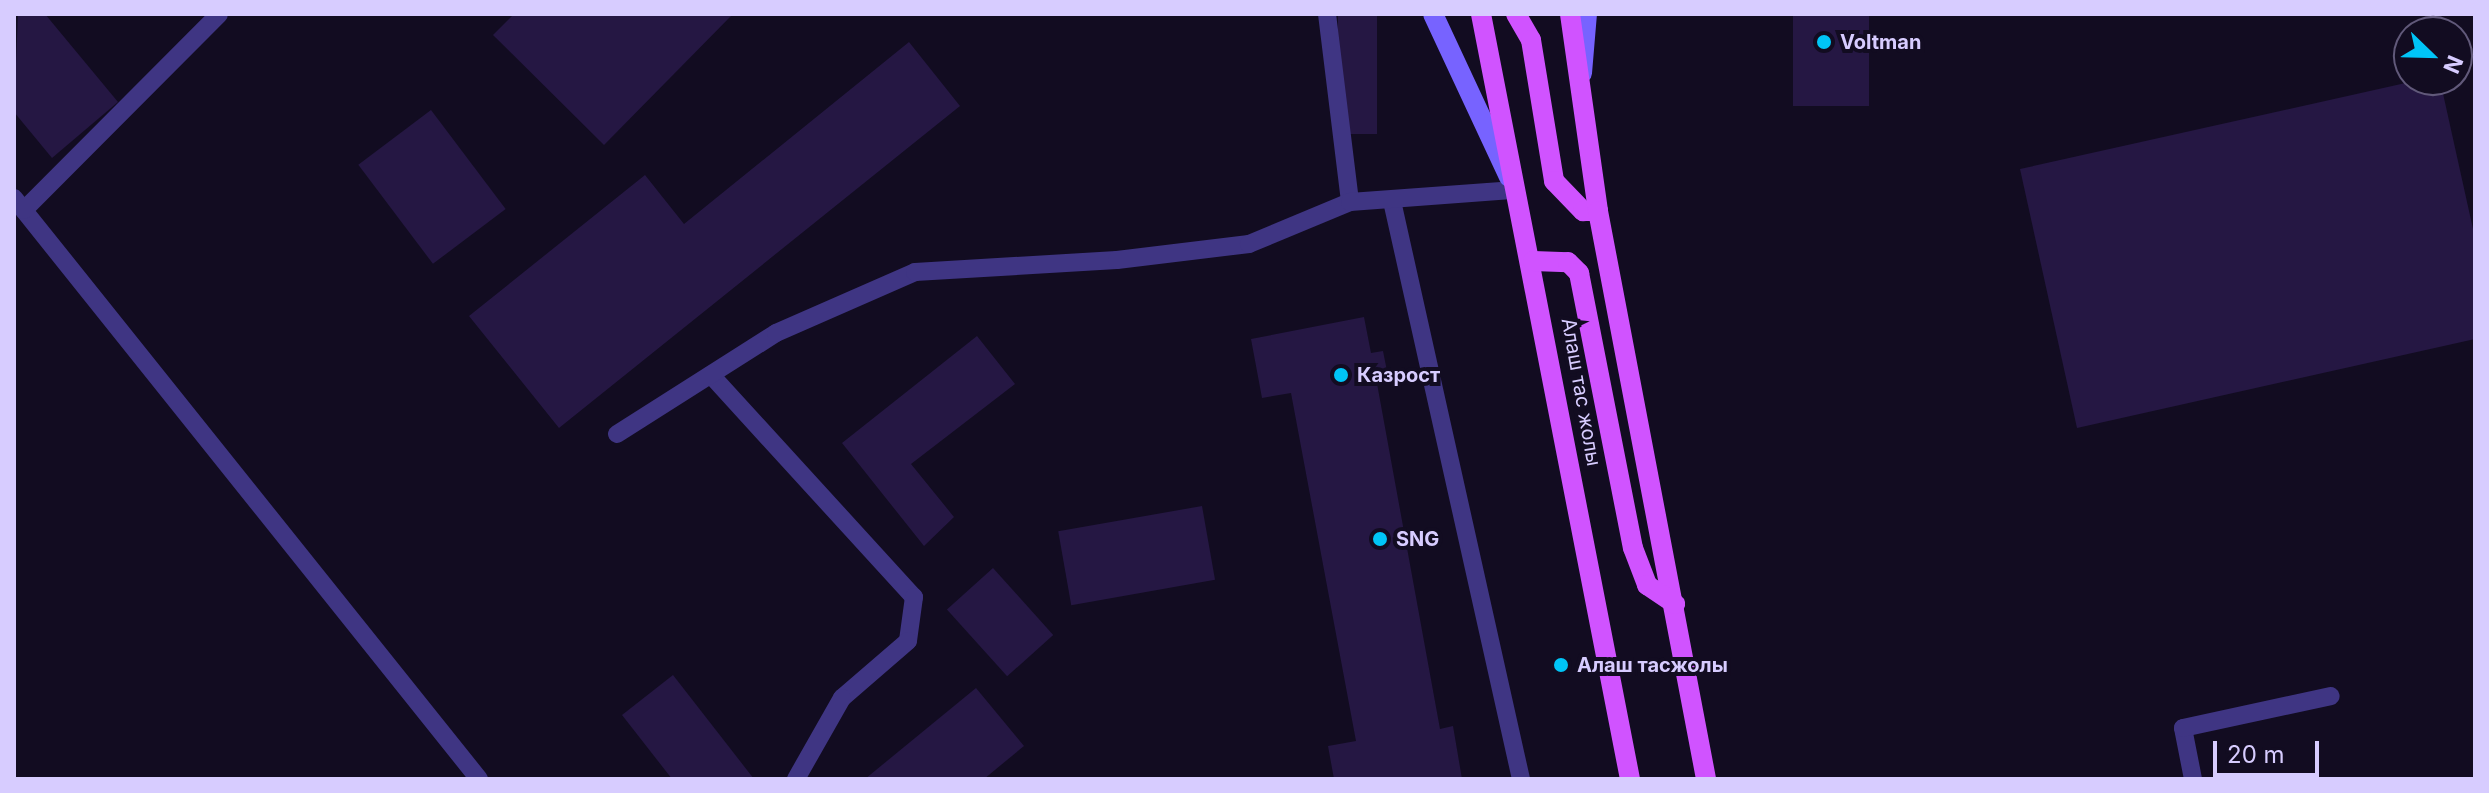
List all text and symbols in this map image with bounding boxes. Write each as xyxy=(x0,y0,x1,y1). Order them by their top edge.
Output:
north arrow xyxy=(2393,16,2473,96)
place label: Voltman xyxy=(1840,30,1921,54)
marker: Voltman xyxy=(1815,33,1833,51)
text: N xyxy=(2438,52,2468,77)
street label: Алаш тас жолы xyxy=(1556,316,1606,468)
place label: Казрост xyxy=(1357,363,1440,387)
marker: Казрост xyxy=(1332,366,1350,384)
place label: SNG xyxy=(1396,527,1439,551)
marker: SNG xyxy=(1371,530,1389,548)
place label: Алаш тасжолы xyxy=(1577,653,1728,677)
marker: Алаш тасжолы xyxy=(1552,656,1570,674)
scale bar xyxy=(2217,725,2323,775)
text: 20 m xyxy=(2227,740,2285,769)

